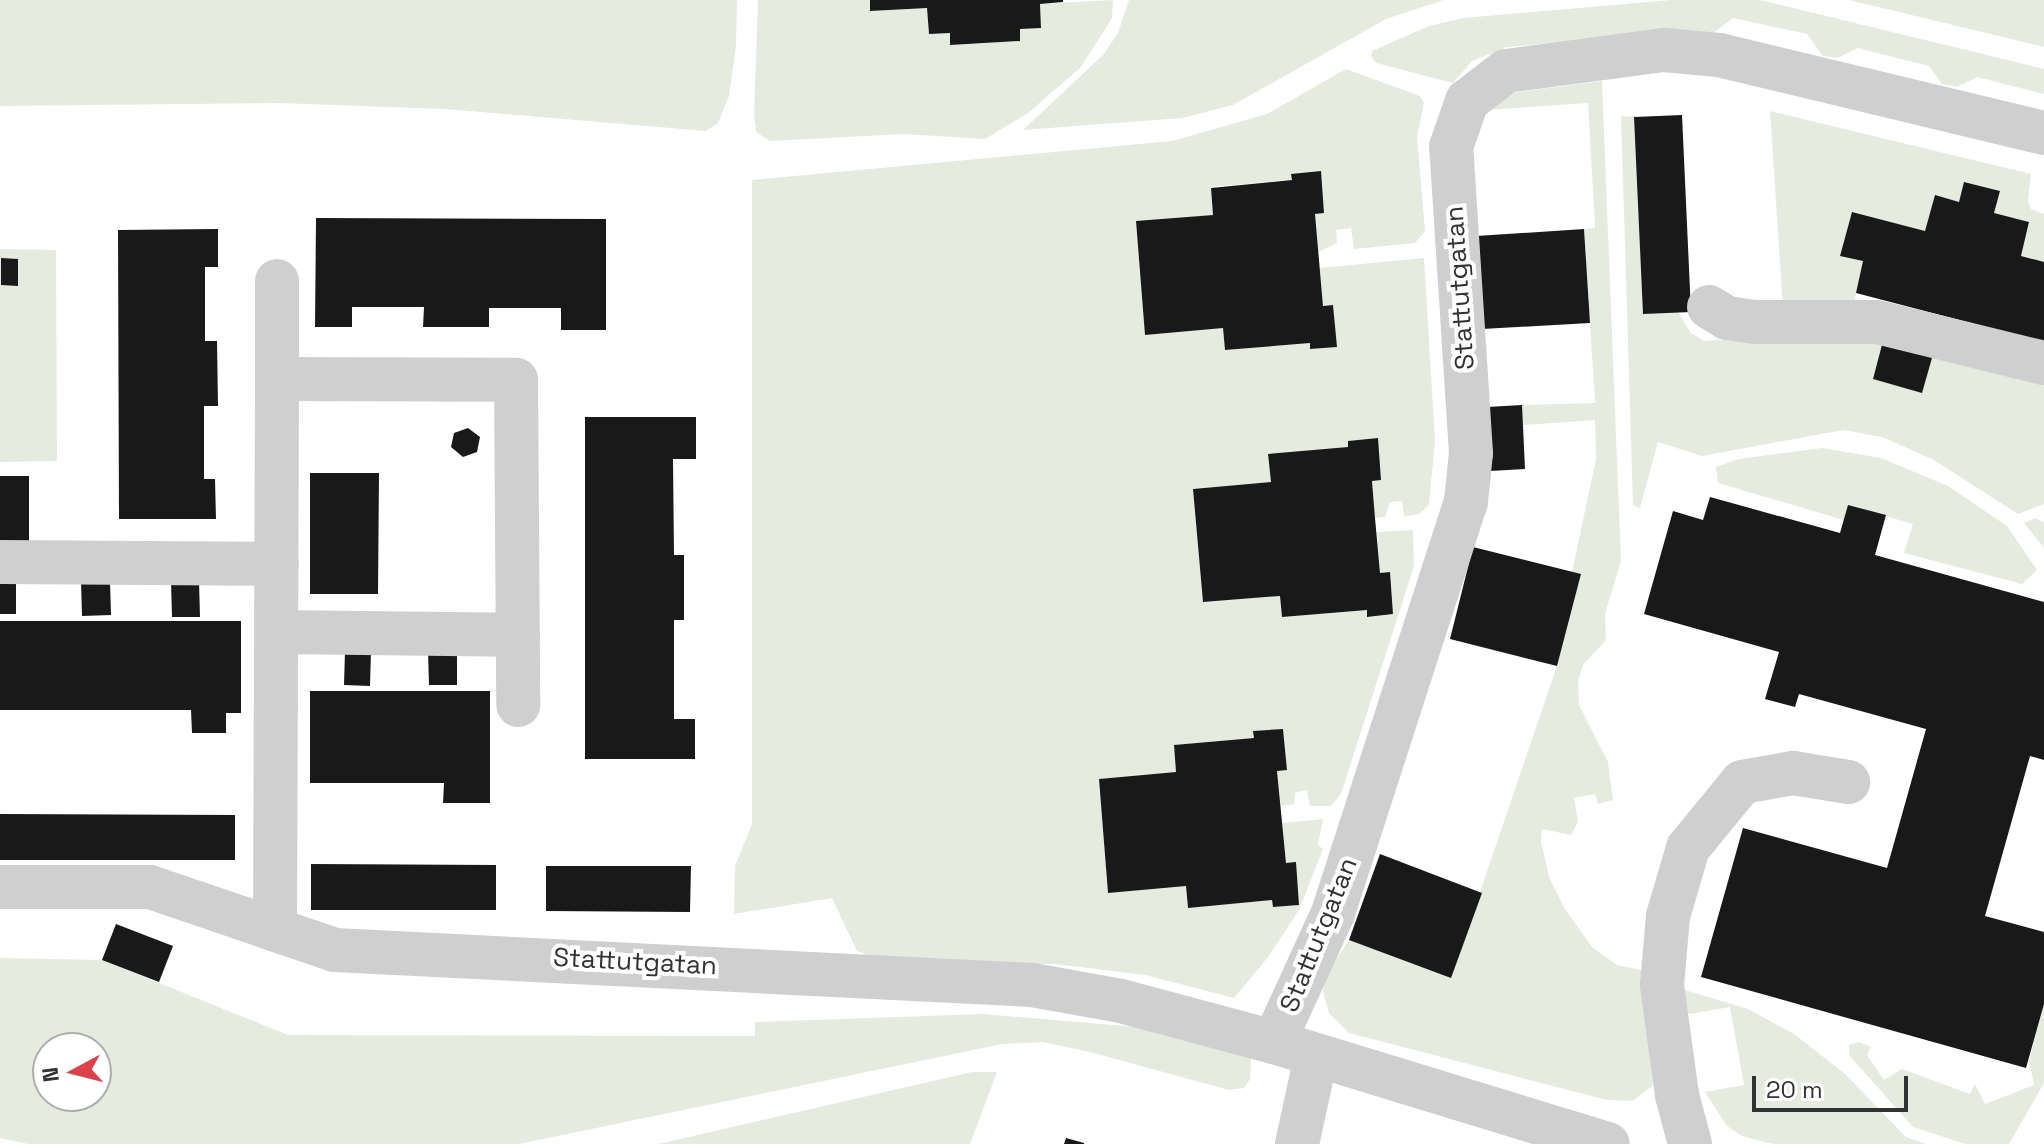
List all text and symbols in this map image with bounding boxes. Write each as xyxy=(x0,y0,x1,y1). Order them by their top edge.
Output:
street label: Stattutgatan xyxy=(1439,205,1481,371)
street label: Stattutgatan xyxy=(1274,853,1364,1017)
street label: Stattutgatan xyxy=(552,942,718,982)
north arrow xyxy=(32,1032,112,1112)
scale bar xyxy=(1756,1060,1912,1110)
text: N xyxy=(35,1066,65,1084)
text: 20 m xyxy=(1766,1074,1823,1105)

